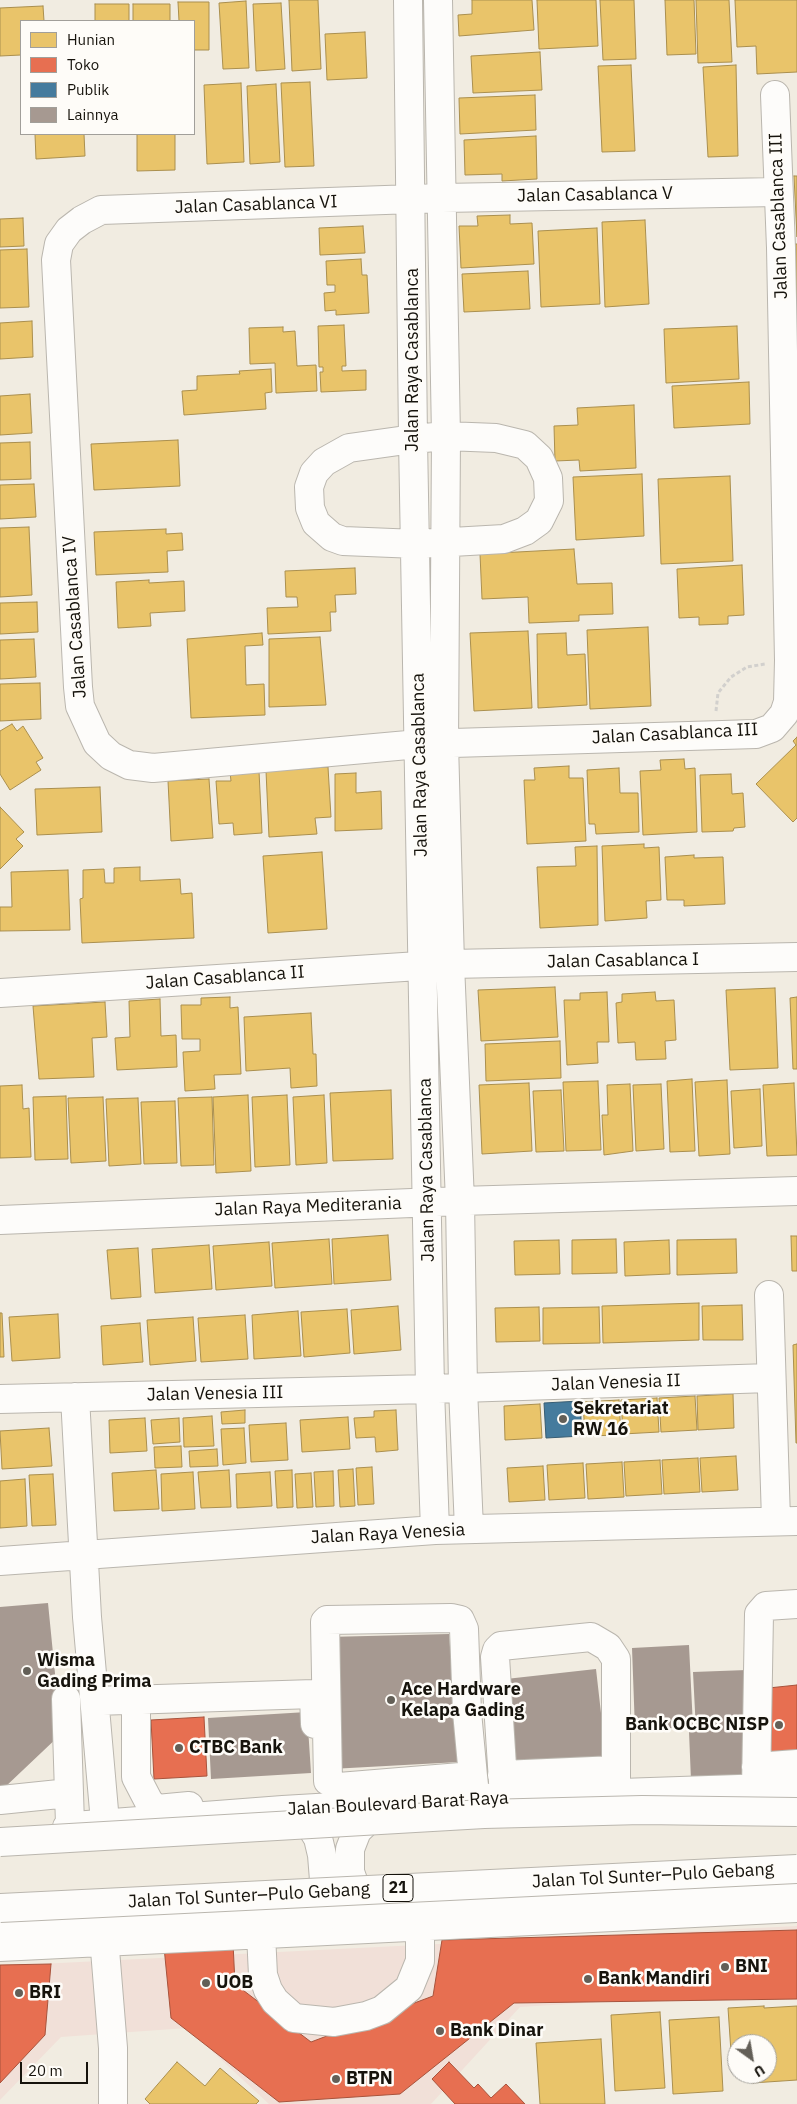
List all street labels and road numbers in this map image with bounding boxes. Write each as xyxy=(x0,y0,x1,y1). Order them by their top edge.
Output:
street label: Jalan Casablanca III xyxy=(765,132,793,300)
street label: Jalan Casablanca V xyxy=(517,183,673,207)
street label: Jalan Casablanca VI xyxy=(174,191,338,219)
street label: Jalan Raya Casablanca xyxy=(402,268,424,452)
street label: Jalan Casablanca IV xyxy=(59,535,91,699)
street label: Jalan Raya Casablanca xyxy=(408,673,432,857)
street label: Jalan Casablanca III xyxy=(591,719,759,749)
street label: Jalan Casablanca I xyxy=(547,949,699,973)
street label: Jalan Casablanca II xyxy=(145,962,305,994)
street label: Jalan Raya Casablanca xyxy=(415,1078,439,1262)
street label: Jalan Raya Mediterania xyxy=(214,1193,402,1221)
street label: Jalan Venesia II xyxy=(551,1370,681,1396)
street label: Jalan Venesia III xyxy=(146,1382,284,1406)
street label: Jalan Raya Venesia xyxy=(310,1519,466,1549)
street label: Jalan Boulevard Barat Raya xyxy=(287,1787,509,1821)
street label: Jalan Tol Sunter–Pulo Gebang xyxy=(531,1859,775,1893)
road number: 21 xyxy=(383,1875,413,1902)
street label: Jalan Tol Sunter–Pulo Gebang xyxy=(127,1879,371,1913)

